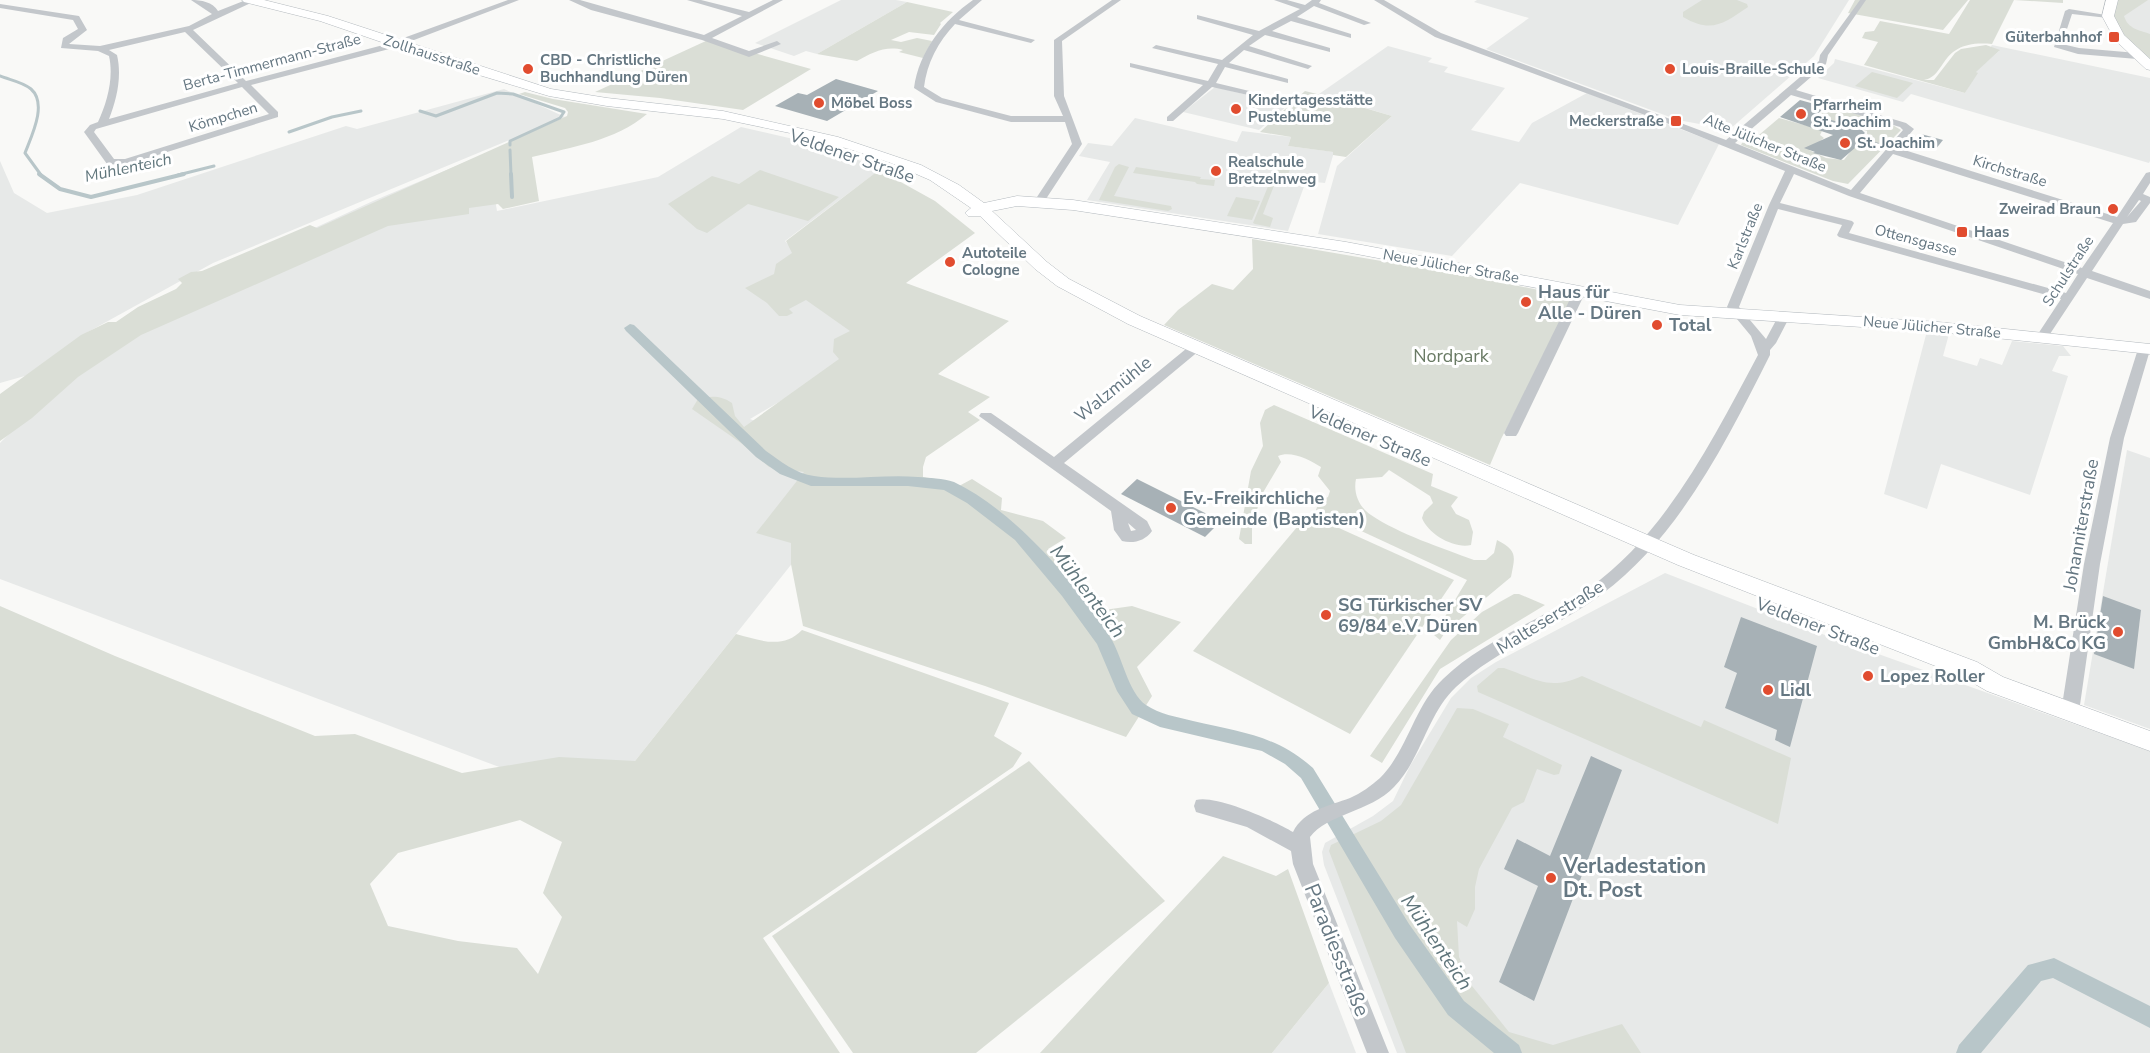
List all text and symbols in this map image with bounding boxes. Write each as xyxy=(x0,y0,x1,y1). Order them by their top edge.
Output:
place label: Güterbahnhof xyxy=(2005,27,2103,47)
street label: Berta-Timmermann-Straße xyxy=(181,29,363,95)
street label: Zollhausstraße xyxy=(381,30,483,80)
marker: Güterbahnhof xyxy=(2107,30,2121,44)
place label: CBD - Christliche Buchhandlung Düren xyxy=(540,50,688,87)
place label: Louis-Braille-Schule xyxy=(1682,59,1824,79)
marker: CBD - Christliche Buchhandlung Düren xyxy=(521,62,535,76)
marker: Louis-Braille-Schule xyxy=(1663,62,1677,76)
place label: Kindertagesstätte Pusteblume xyxy=(1248,90,1373,127)
place label: Möbel Boss xyxy=(831,93,912,113)
place label: Pfarrheim St. Joachim xyxy=(1813,95,1891,132)
marker: Möbel Boss xyxy=(812,96,826,110)
street label: Kömpchen xyxy=(186,97,260,137)
marker: Kindertagesstätte Pusteblume xyxy=(1229,102,1243,116)
marker: Pfarrheim St. Joachim xyxy=(1794,107,1808,121)
street label: Alte Jülicher Straße xyxy=(1701,109,1829,177)
place label: Meckerstraße xyxy=(1569,111,1664,131)
marker: Meckerstraße xyxy=(1669,114,1683,128)
street label: Veldener Straße xyxy=(785,123,918,189)
place label: St. Joachim xyxy=(1857,133,1935,153)
marker: St. Joachim xyxy=(1838,136,1852,150)
water label: Mühlenteich xyxy=(83,148,174,188)
street label: Kirchstraße xyxy=(1971,150,2049,192)
place label: Realschule Bretzelnweg xyxy=(1228,152,1316,189)
marker: Realschule Bretzelnweg xyxy=(1209,164,1223,178)
place label: Zweirad Braun xyxy=(1999,199,2101,219)
street label: Karlstraße xyxy=(1723,200,1767,272)
marker: Zweirad Braun xyxy=(2106,202,2120,216)
street label: Ottensgasse xyxy=(1873,219,1959,261)
place label: Haas xyxy=(1974,222,2009,242)
marker: Haas xyxy=(1955,225,1969,239)
street label: Schulstraße xyxy=(2038,232,2098,310)
place label: Autoteile Cologne xyxy=(962,243,1027,280)
street label: Neue Jülicher Straße xyxy=(1381,244,1521,288)
marker: Autoteile Cologne xyxy=(943,255,957,269)
place label: Haus für Alle - Düren xyxy=(1538,280,1641,325)
marker: Haus für Alle - Düren xyxy=(1519,295,1533,309)
street label: Neue Jülicher Straße xyxy=(1862,311,2002,343)
place label: Total xyxy=(1669,313,1712,337)
marker: Total xyxy=(1650,318,1664,332)
park label: Nordpark xyxy=(1413,344,1490,368)
street label: Walzmühle xyxy=(1069,351,1157,427)
street label: Veldener Straße xyxy=(1304,399,1435,473)
street label: Johanniterstraße xyxy=(2057,457,2104,594)
place label: Ev.-Freikirchliche Gemeinde (Baptisten) xyxy=(1183,486,1365,531)
marker: Ev.-Freikirchliche Gemeinde (Baptisten) xyxy=(1164,501,1178,515)
water label: Mühlenteich xyxy=(1044,539,1132,643)
street label: Malteserstraße xyxy=(1492,575,1608,659)
street label: Veldener Straße xyxy=(1752,591,1883,661)
place label: SG Türkischer SV 69/84 e.V. Düren xyxy=(1338,593,1484,638)
marker: SG Türkischer SV 69/84 e.V. Düren xyxy=(1319,608,1333,622)
place label: M. Brück GmbH&Co KG xyxy=(1988,610,2106,655)
marker: M. Brück GmbH&Co KG xyxy=(2111,625,2125,639)
place label: Lopez Roller xyxy=(1880,664,1985,688)
marker: Lopez Roller xyxy=(1861,669,1875,683)
place label: Lidl xyxy=(1780,678,1812,702)
marker: Lidl xyxy=(1761,683,1775,697)
place label: Verladestation Dt. Post xyxy=(1562,852,1706,904)
marker: Verladestation Dt. Post xyxy=(1544,871,1558,885)
street label: Paradiesstraße xyxy=(1298,879,1376,1021)
water label: Mühlenteich xyxy=(1395,889,1479,996)

